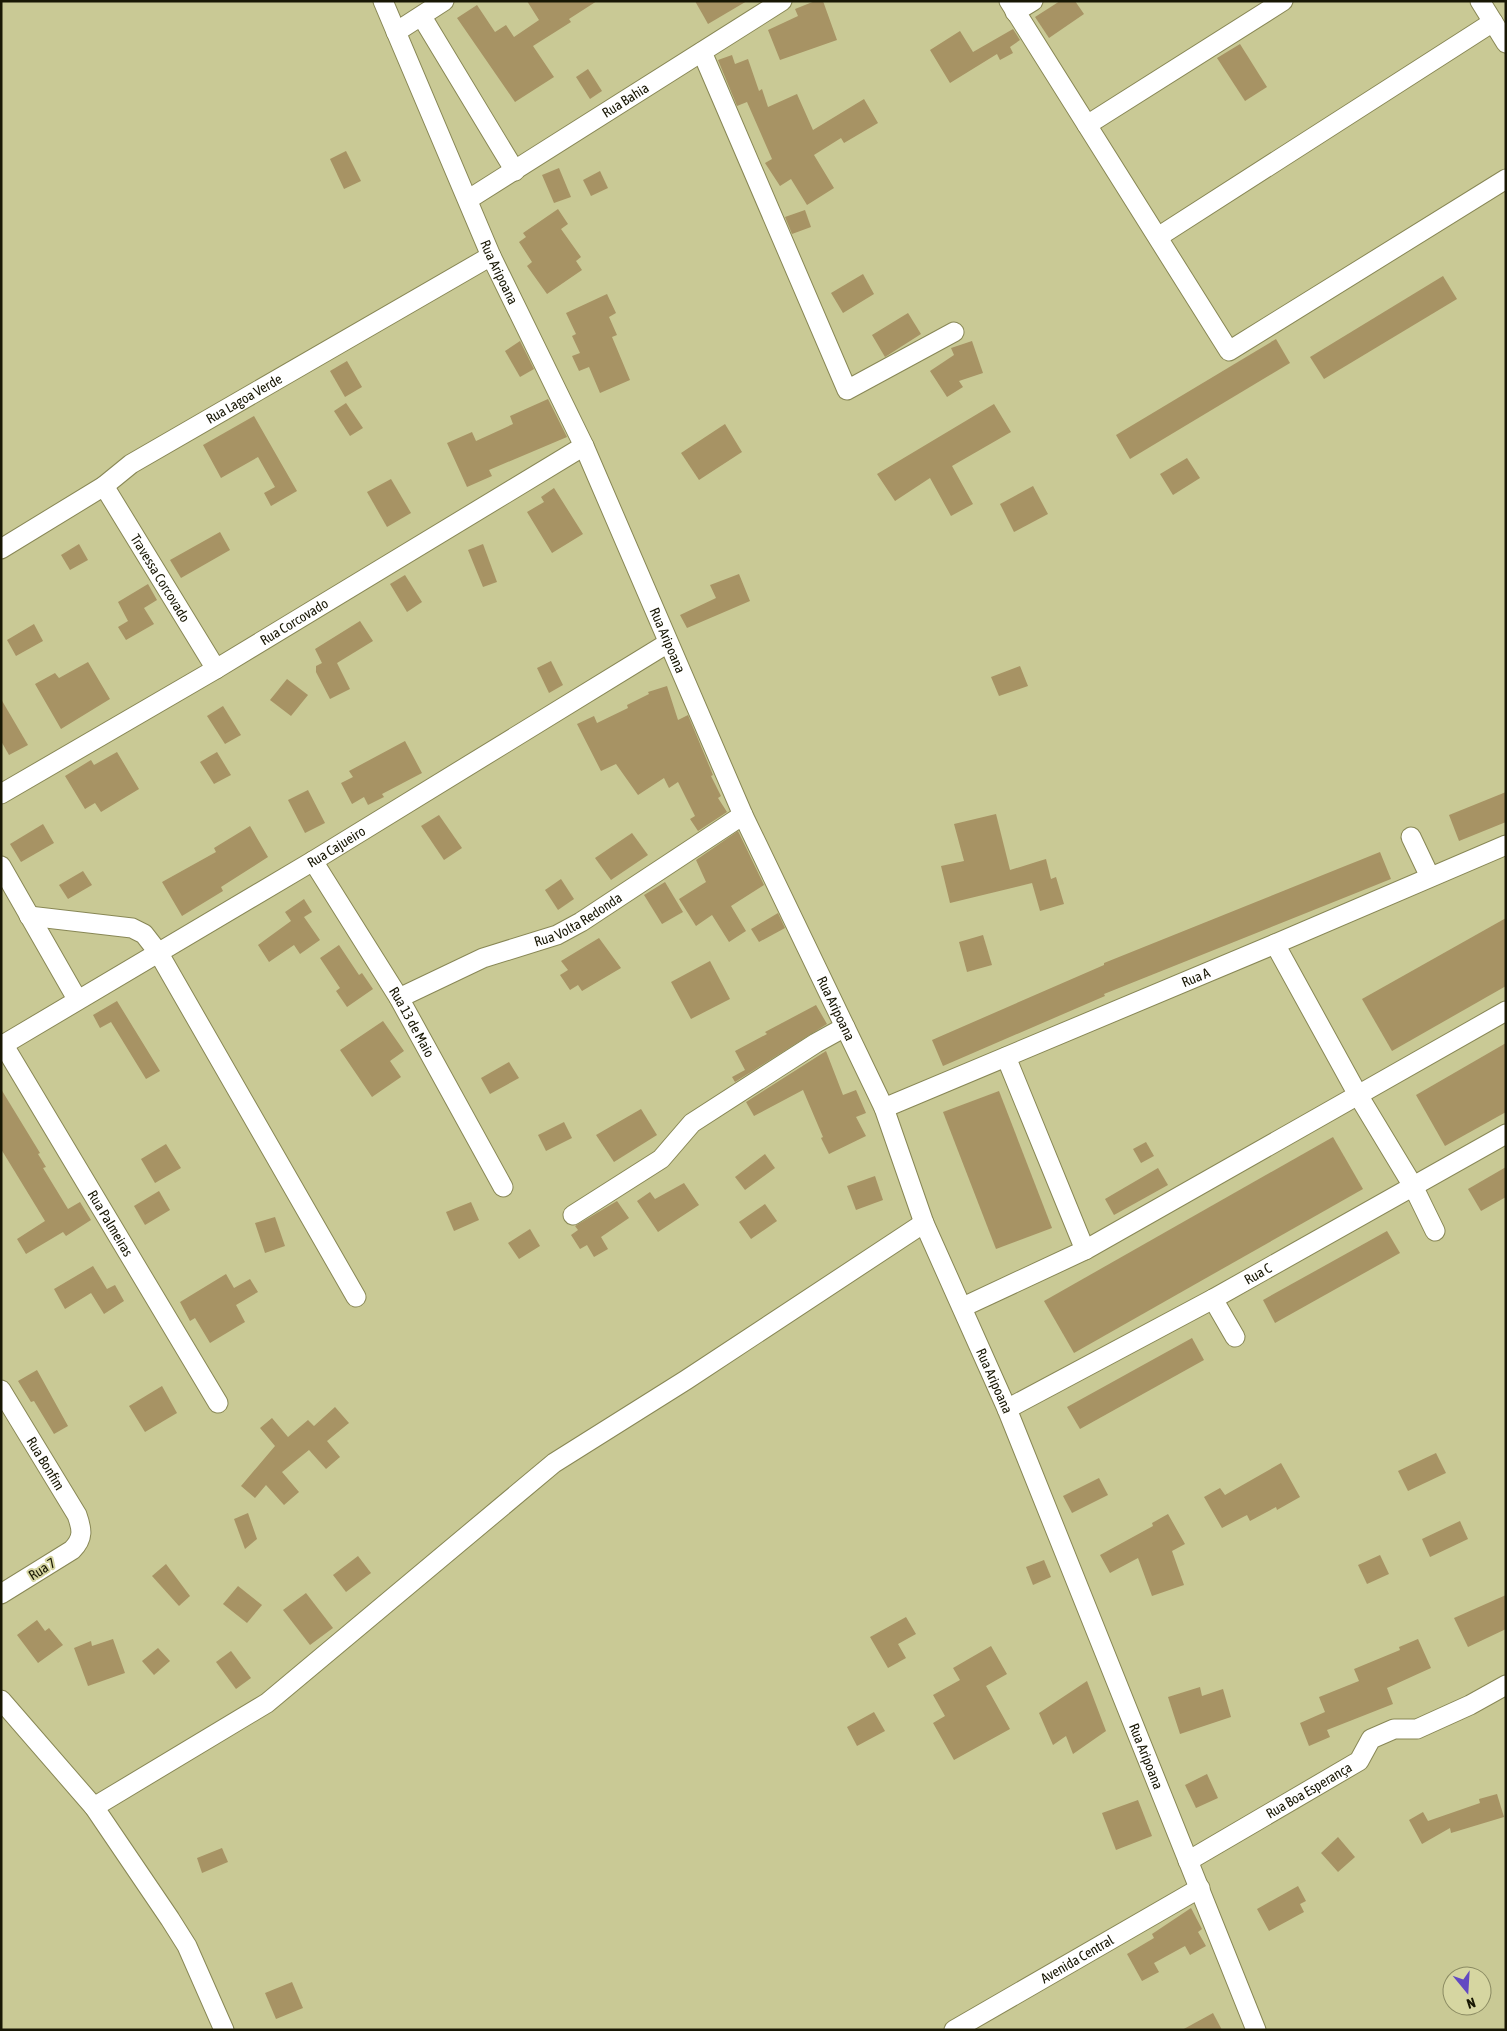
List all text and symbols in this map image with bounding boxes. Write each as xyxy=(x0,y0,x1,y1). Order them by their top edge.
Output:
street label: Rua Bahia xyxy=(599,79,652,121)
street label: Rua Aripoana xyxy=(477,238,521,307)
street label: Rua Lagoa Verde xyxy=(203,371,285,427)
street label: Travessa Corcovado xyxy=(127,531,193,625)
street label: Rua Corcovado xyxy=(257,595,331,648)
street label: Rua Aripoana xyxy=(647,605,689,675)
street label: Rua Cajueiro xyxy=(304,823,368,871)
street label: Rua Volta Redonda xyxy=(532,889,625,950)
street label: Rua A xyxy=(1179,964,1212,990)
street label: Rua Aripoana xyxy=(814,974,858,1043)
street label: Rua 13 de Maio xyxy=(386,984,438,1060)
street label: Rua Palmeiras xyxy=(84,1187,136,1259)
street label: Rua C xyxy=(1241,1259,1275,1288)
street label: Rua Aripoana xyxy=(973,1346,1016,1416)
street label: Rua Bonfim xyxy=(23,1434,68,1493)
street label: Rua 7 xyxy=(26,1555,58,1583)
street label: Rua Aripoana xyxy=(1126,1721,1167,1791)
street label: Rua Boa Esperança xyxy=(1263,1759,1355,1822)
street label: Avenida Central xyxy=(1038,1932,1117,1986)
north arrow xyxy=(1442,1966,1492,2016)
text: N xyxy=(1465,1994,1477,2012)

